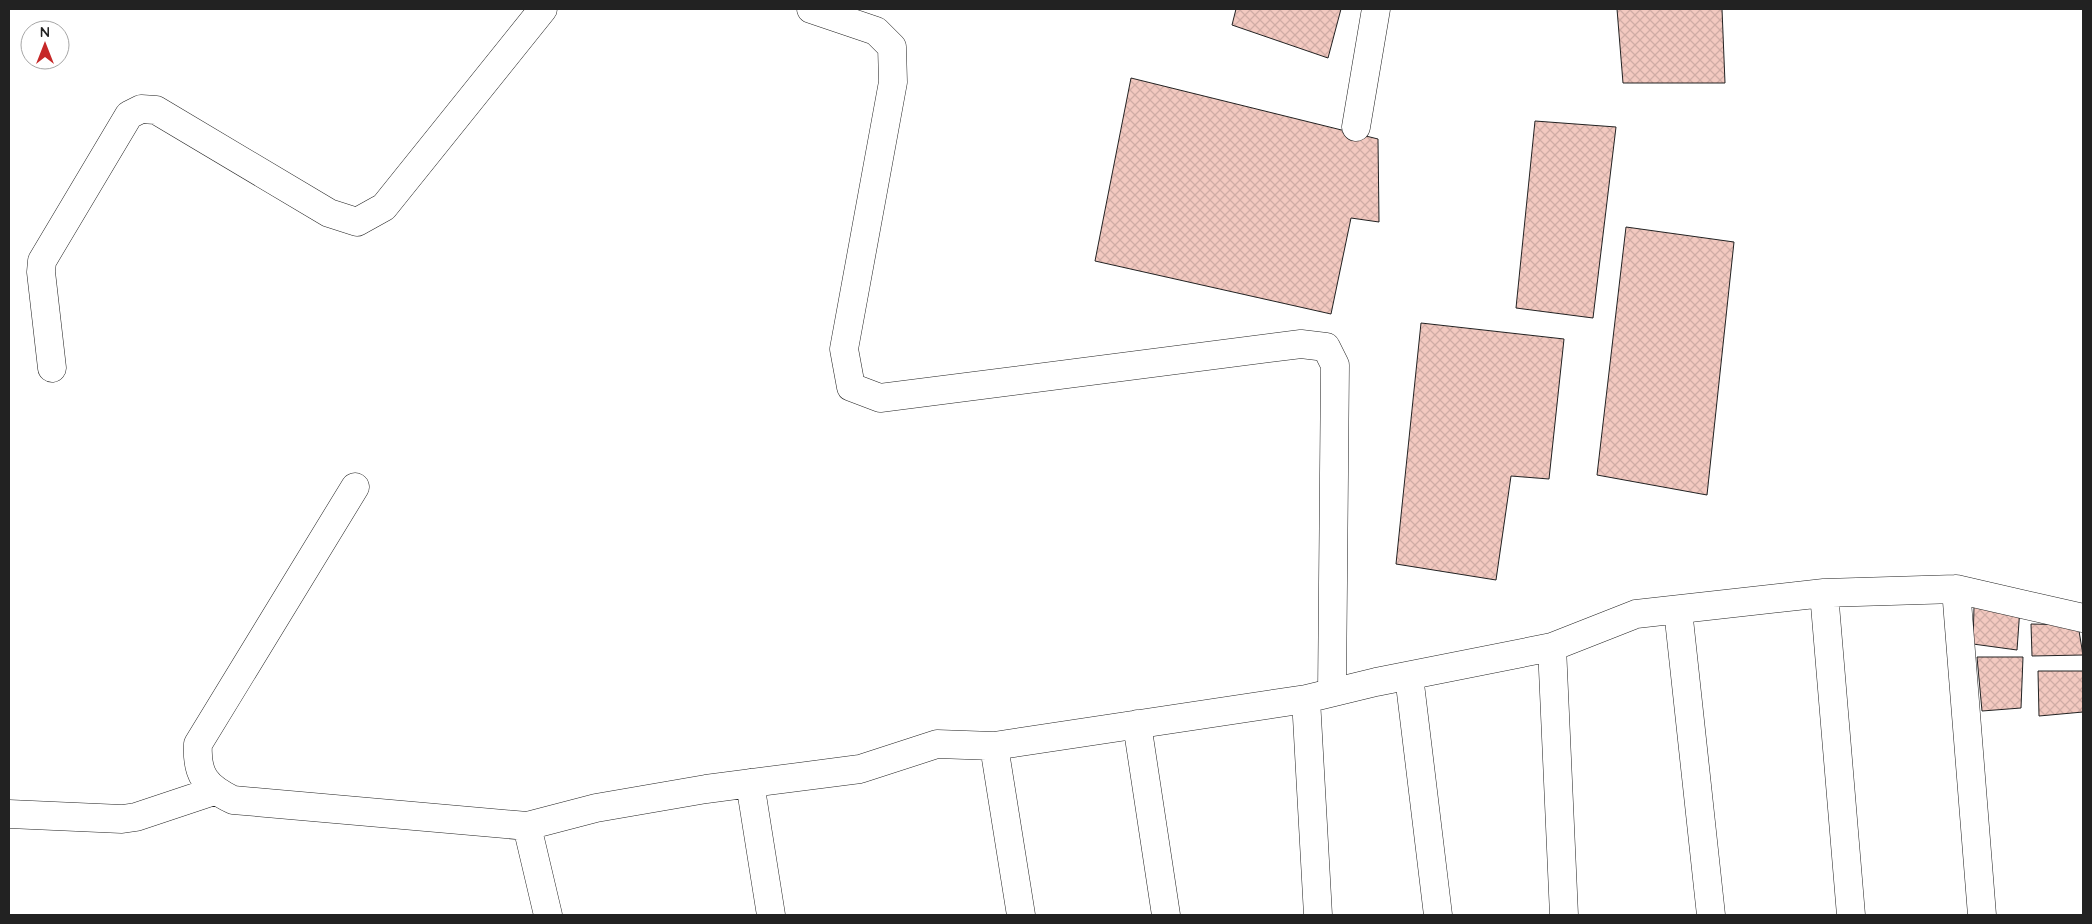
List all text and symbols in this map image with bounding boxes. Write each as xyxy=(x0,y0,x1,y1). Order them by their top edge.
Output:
north arrow xyxy=(20,20,70,70)
text: N xyxy=(40,23,50,41)

